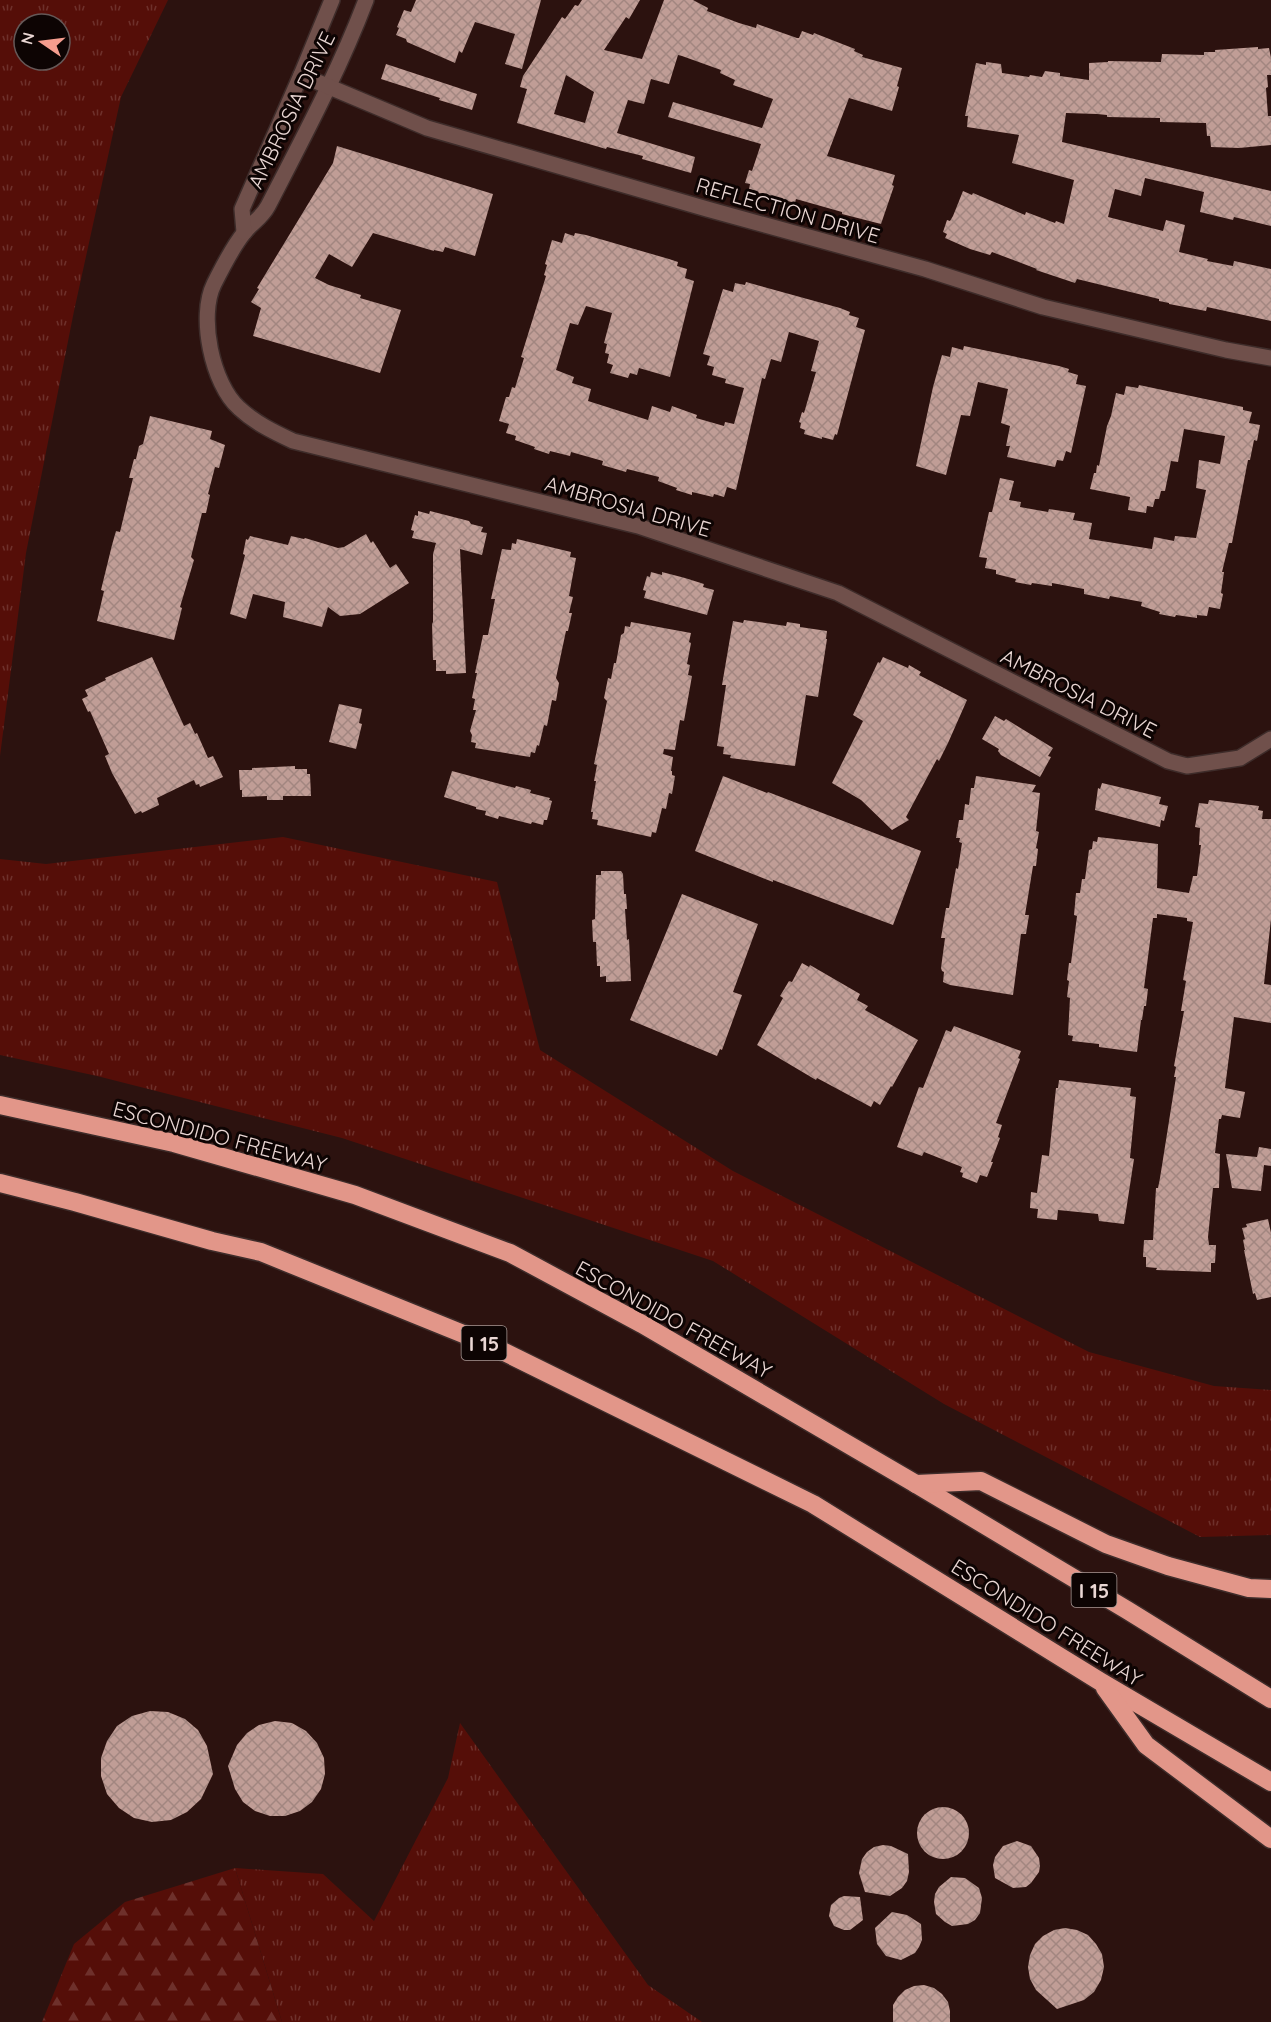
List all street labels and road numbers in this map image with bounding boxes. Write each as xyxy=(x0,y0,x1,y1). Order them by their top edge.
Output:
street label: AMBROSIA DRIVE xyxy=(242,27,340,193)
street label: REFLECTION DRIVE xyxy=(693,171,883,249)
street label: AMBROSIA DRIVE xyxy=(542,470,714,542)
street label: AMBROSIA DRIVE xyxy=(997,643,1161,743)
street label: ESCONDIDO FREEWAY xyxy=(110,1095,330,1177)
street label: ESCONDIDO FREEWAY xyxy=(571,1254,777,1384)
road number: I 15 xyxy=(462,1326,506,1360)
street label: ESCONDIDO FREEWAY xyxy=(947,1553,1147,1691)
road number: I 15 xyxy=(1072,1573,1116,1607)

